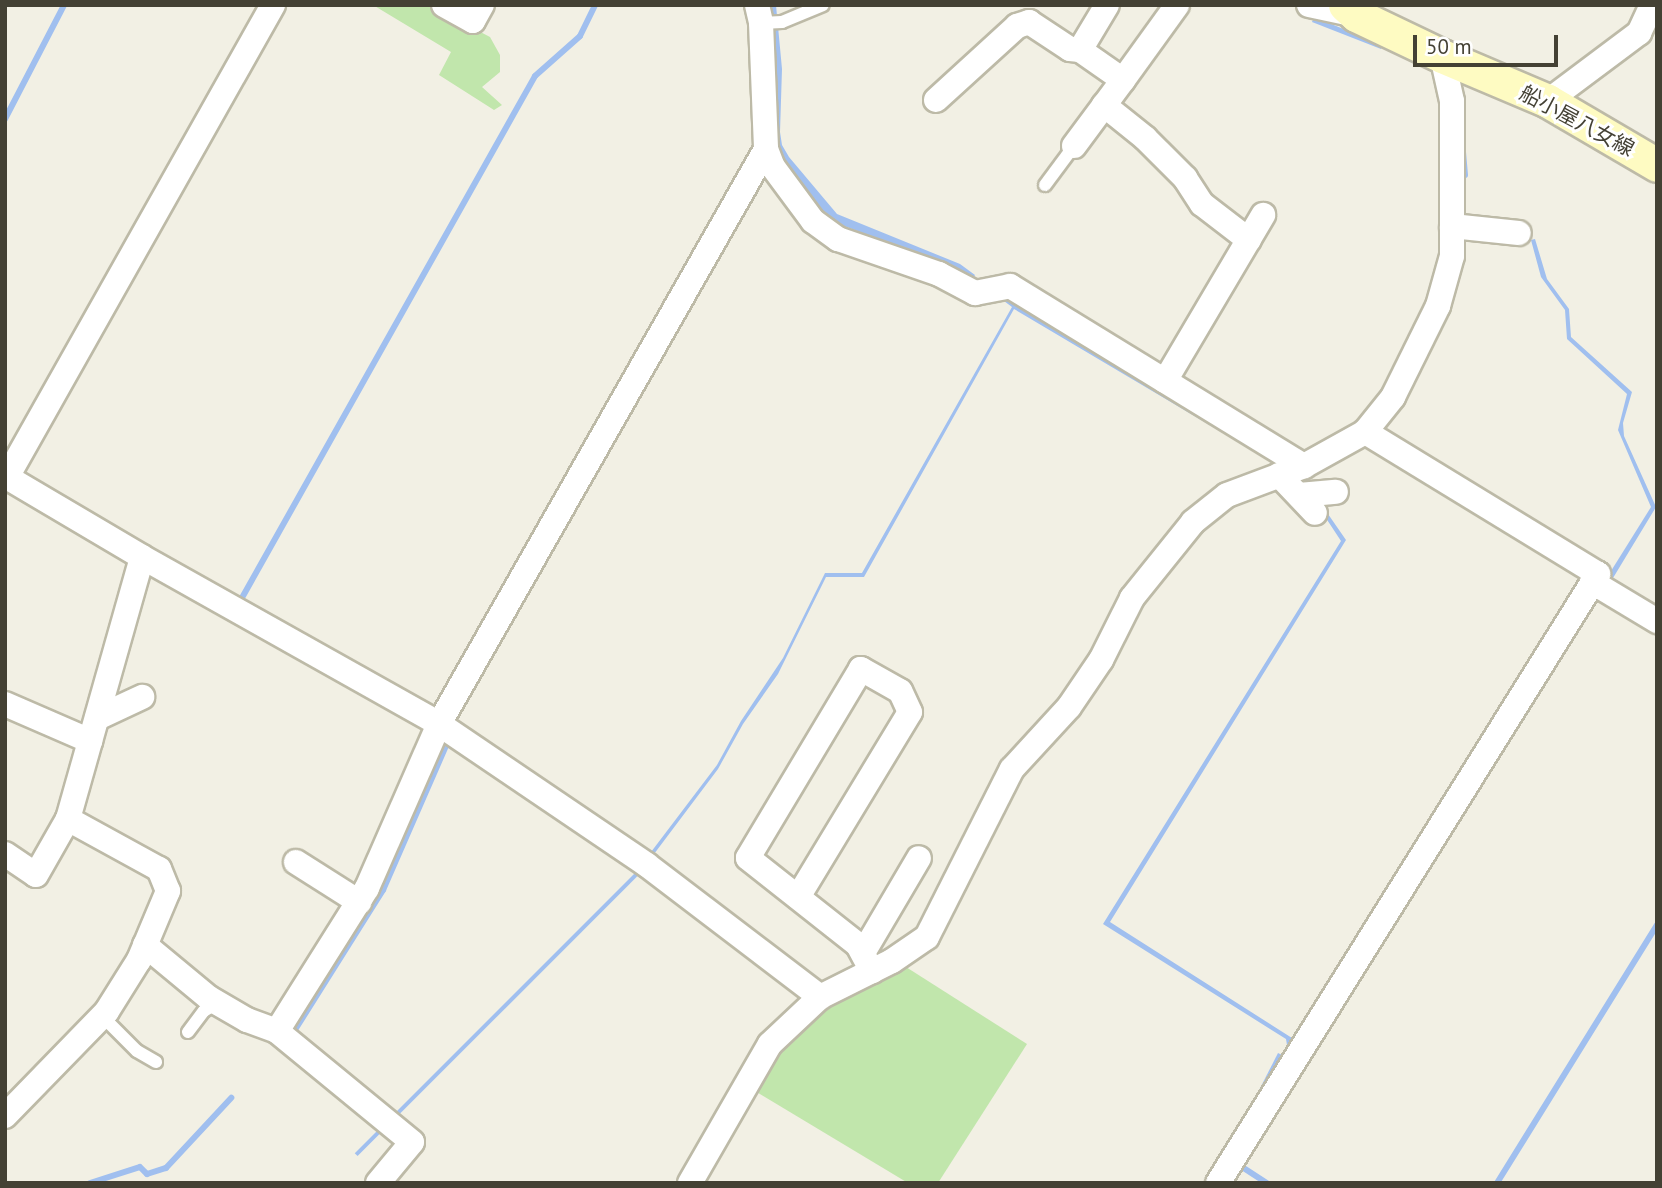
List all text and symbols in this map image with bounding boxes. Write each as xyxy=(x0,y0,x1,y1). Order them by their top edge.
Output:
scale bar xyxy=(1417,21,1562,65)
text: 50 m xyxy=(1426,33,1472,60)
street label: 船小屋八女線 xyxy=(1515,80,1639,162)

